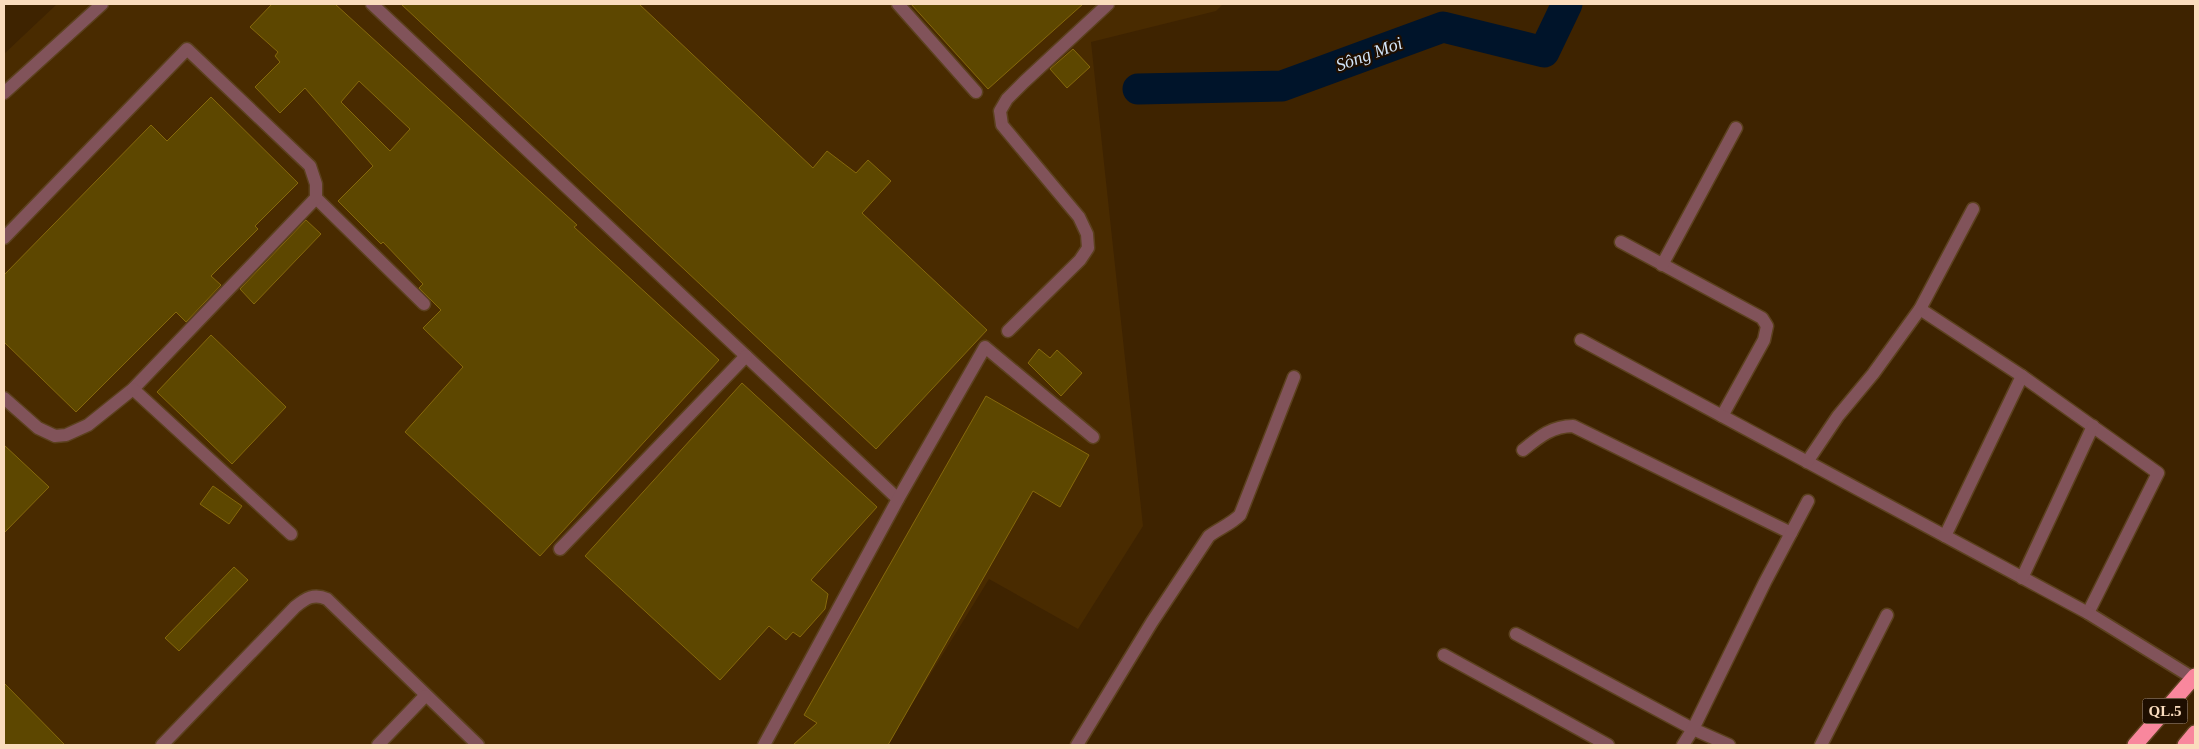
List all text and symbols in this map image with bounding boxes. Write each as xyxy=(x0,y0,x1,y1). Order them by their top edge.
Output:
water label: Sông Moi xyxy=(1333,33,1405,75)
road number: QL.5 xyxy=(2142,698,2188,724)

